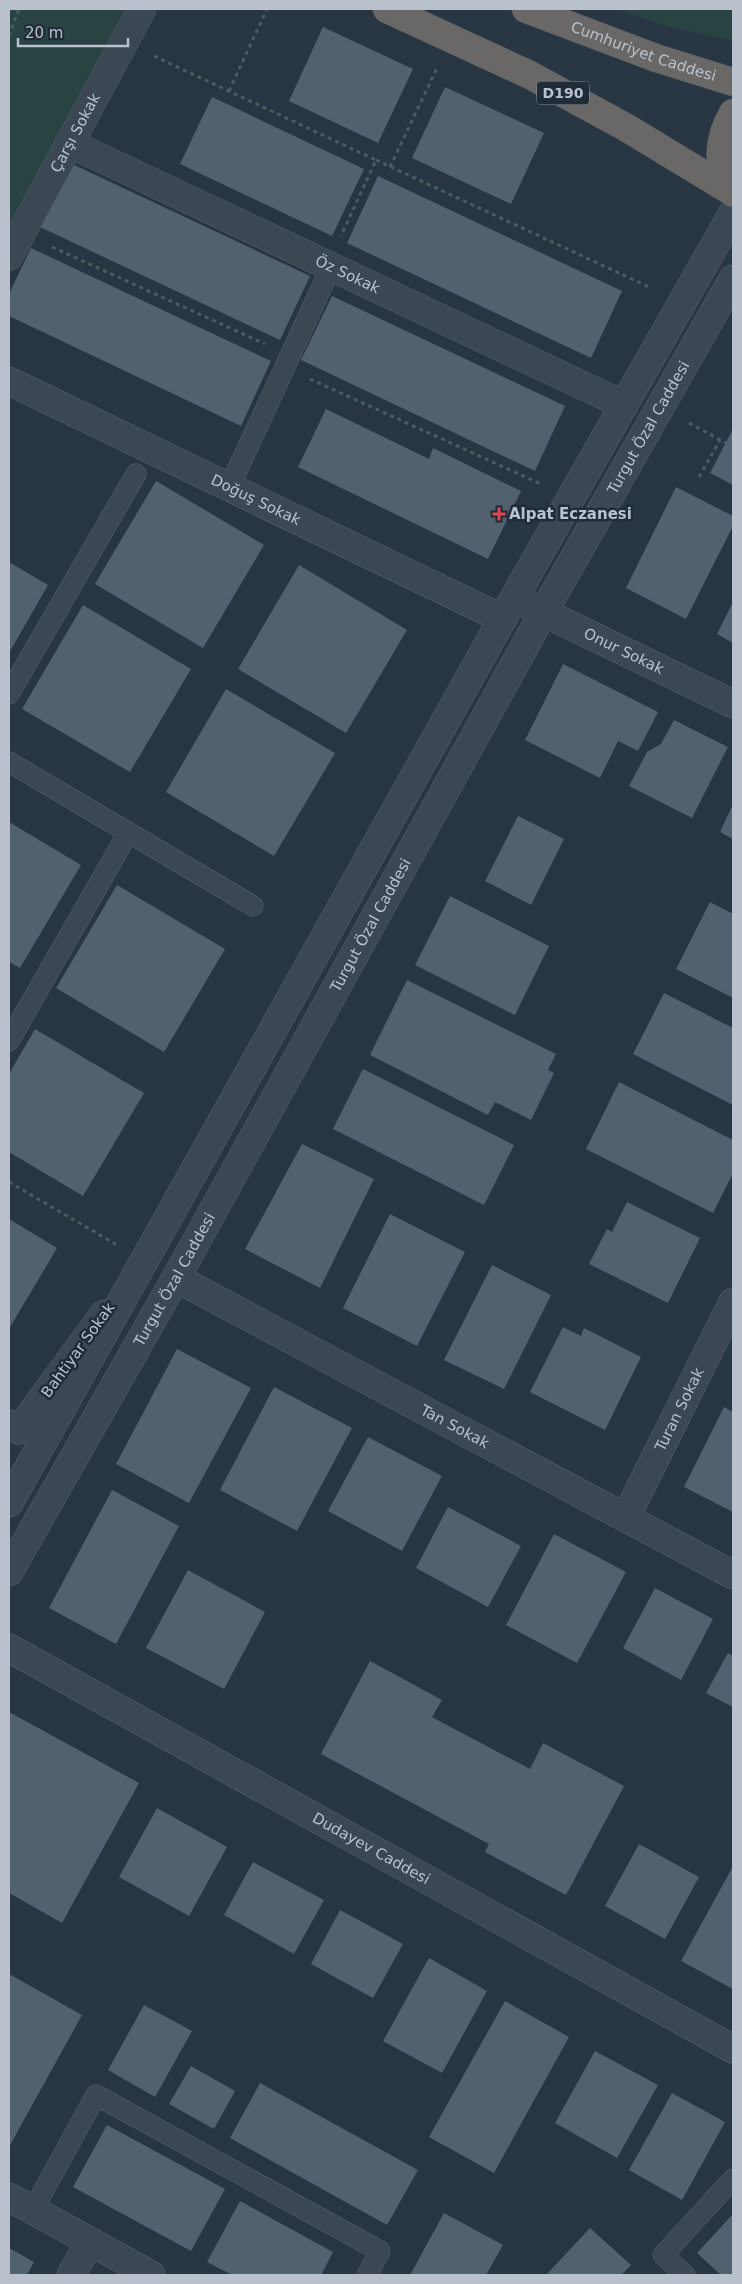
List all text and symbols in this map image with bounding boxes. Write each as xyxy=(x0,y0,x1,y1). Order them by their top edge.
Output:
scale bar xyxy=(18,15,128,47)
street label: Cumhuriyet Caddesi xyxy=(568,18,718,85)
text: 20 m xyxy=(25,24,63,42)
road number: D190 xyxy=(537,82,589,105)
street label: Çarşı Sokak xyxy=(47,90,104,176)
street label: Öz Sokak xyxy=(312,251,383,298)
street label: Turgut Özal Caddesi xyxy=(603,358,693,498)
street label: Doğuş Sokak xyxy=(208,471,304,529)
place label: Alpat Eczanesi xyxy=(509,505,632,523)
marker: Alpat Eczanesi xyxy=(493,508,505,520)
street label: Onur Sokak xyxy=(581,624,667,678)
street label: Turgut Özal Caddesi xyxy=(326,855,415,996)
street label: Turgut Özal Caddesi xyxy=(130,1210,219,1350)
street label: Bahtiyar Sokak xyxy=(37,1299,119,1401)
street label: Turan Sokak xyxy=(651,1364,708,1455)
street label: Tan Sokak xyxy=(417,1401,493,1452)
street label: Dudayev Caddesi xyxy=(309,1809,433,1888)

